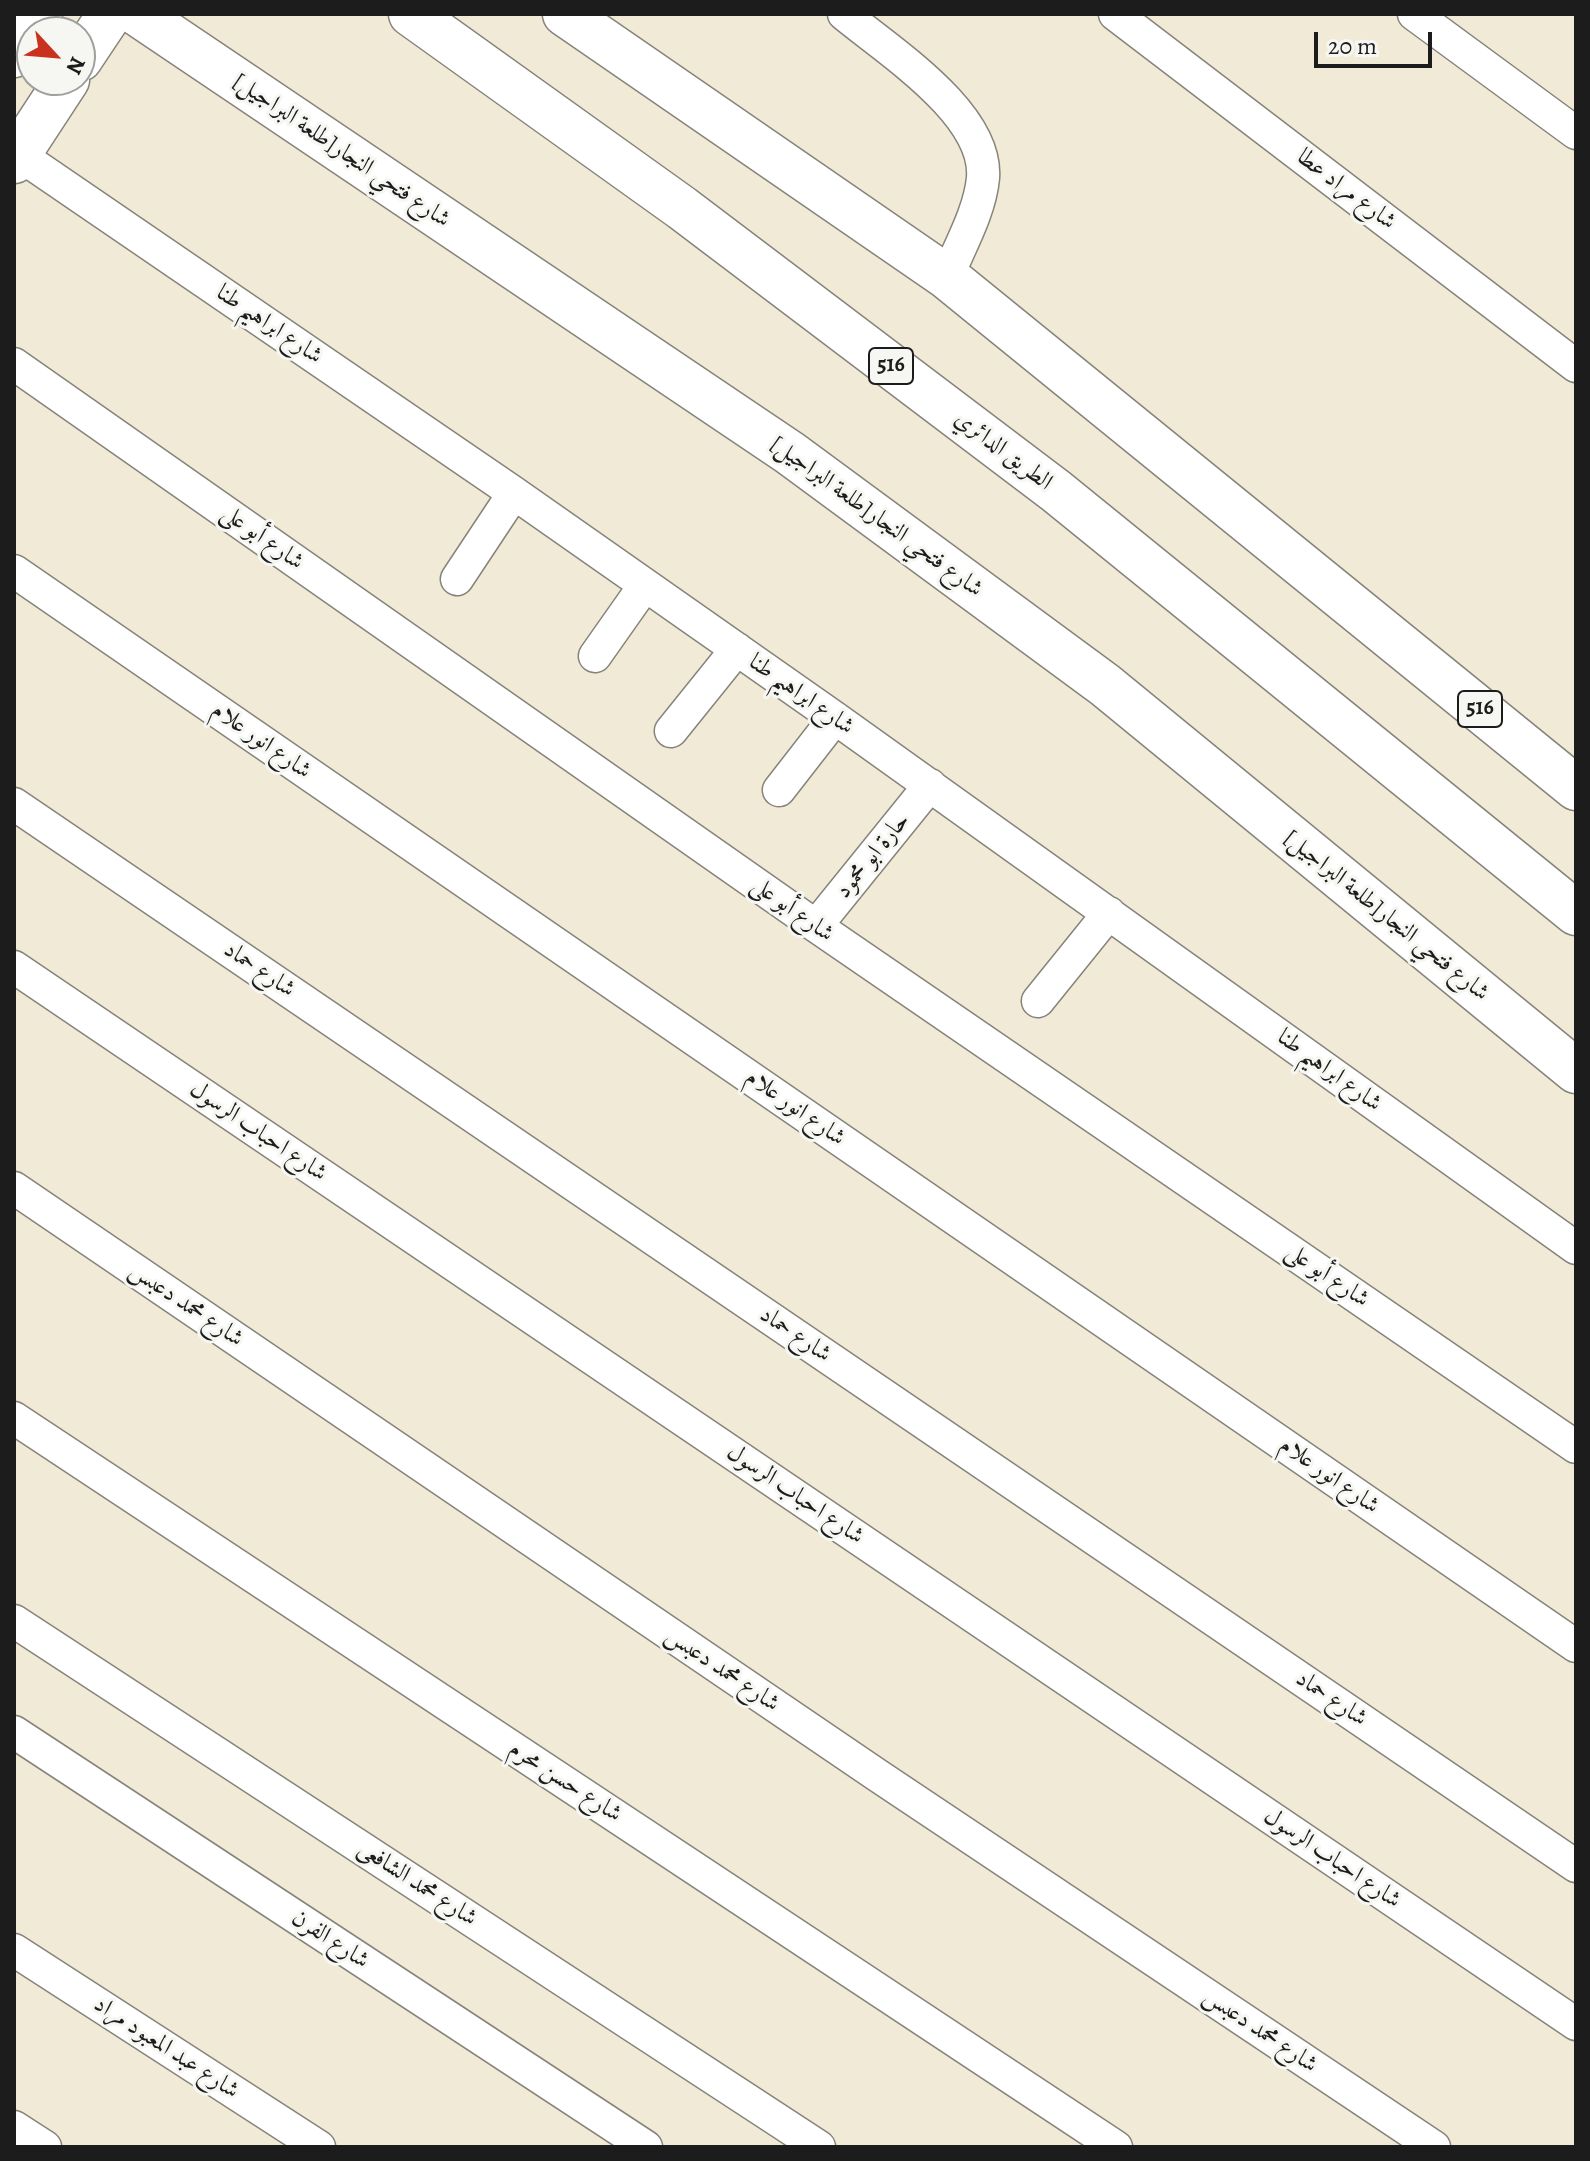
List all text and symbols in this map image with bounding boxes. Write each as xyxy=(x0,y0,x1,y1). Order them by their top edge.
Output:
north arrow xyxy=(16,16,96,96)
scale bar xyxy=(1318,16,1436,66)
text: 20 m xyxy=(1328,30,1377,62)
text: N xyxy=(59,52,93,79)
street label: شارع فتحي النجار[طلعة البراجيل] xyxy=(227,67,455,235)
street label: شارع مراد عطا xyxy=(1291,143,1401,237)
street label: شارع ابراهيم طنا xyxy=(210,279,328,371)
road number: 516 xyxy=(869,348,913,384)
street label: الطريق الدائري xyxy=(948,405,1058,497)
street label: شارع فتحي النجار[طلعة البراجيل] xyxy=(764,430,988,604)
street label: شارع أبو على xyxy=(215,499,309,577)
street label: شارع ابراهيم طنا xyxy=(743,648,859,742)
road number: 516 xyxy=(1458,691,1502,727)
street label: شارع انور علام xyxy=(205,696,317,786)
street label: حارة ابو محمود xyxy=(830,807,916,905)
street label: شارع فتحي النجار[طلعة البراجيل] xyxy=(1277,824,1495,1008)
street label: شارع أبو على xyxy=(745,871,839,949)
street label: شارع حماد xyxy=(218,936,300,1004)
street label: شارع ابراهيم طنا xyxy=(1271,1023,1387,1119)
street label: شارع انور علام xyxy=(739,1063,851,1153)
street label: شارع احباب الرسول xyxy=(184,1075,332,1189)
street label: شارع أبو على xyxy=(1280,1238,1374,1314)
street label: شارع محمد دعبس xyxy=(123,1256,249,1354)
street label: شارع حماد xyxy=(754,1301,836,1369)
street label: شارع انور علام xyxy=(1273,1431,1385,1521)
street label: شارع احباب الرسول xyxy=(721,1438,869,1552)
street label: شارع محمد دعبس xyxy=(659,1621,785,1719)
street label: شارع حماد xyxy=(1290,1665,1372,1733)
street label: شارع حسن محرم xyxy=(503,1735,627,1829)
street label: شارع احباب الرسول xyxy=(1258,1802,1406,1916)
street label: شارع محمد الشافعى xyxy=(352,1835,482,1933)
street label: شارع الفرن xyxy=(286,1904,374,1976)
street label: شارع محمد دعبس xyxy=(1197,1982,1323,2080)
street label: شارع عبد المعبود مراد xyxy=(88,1990,244,2106)

